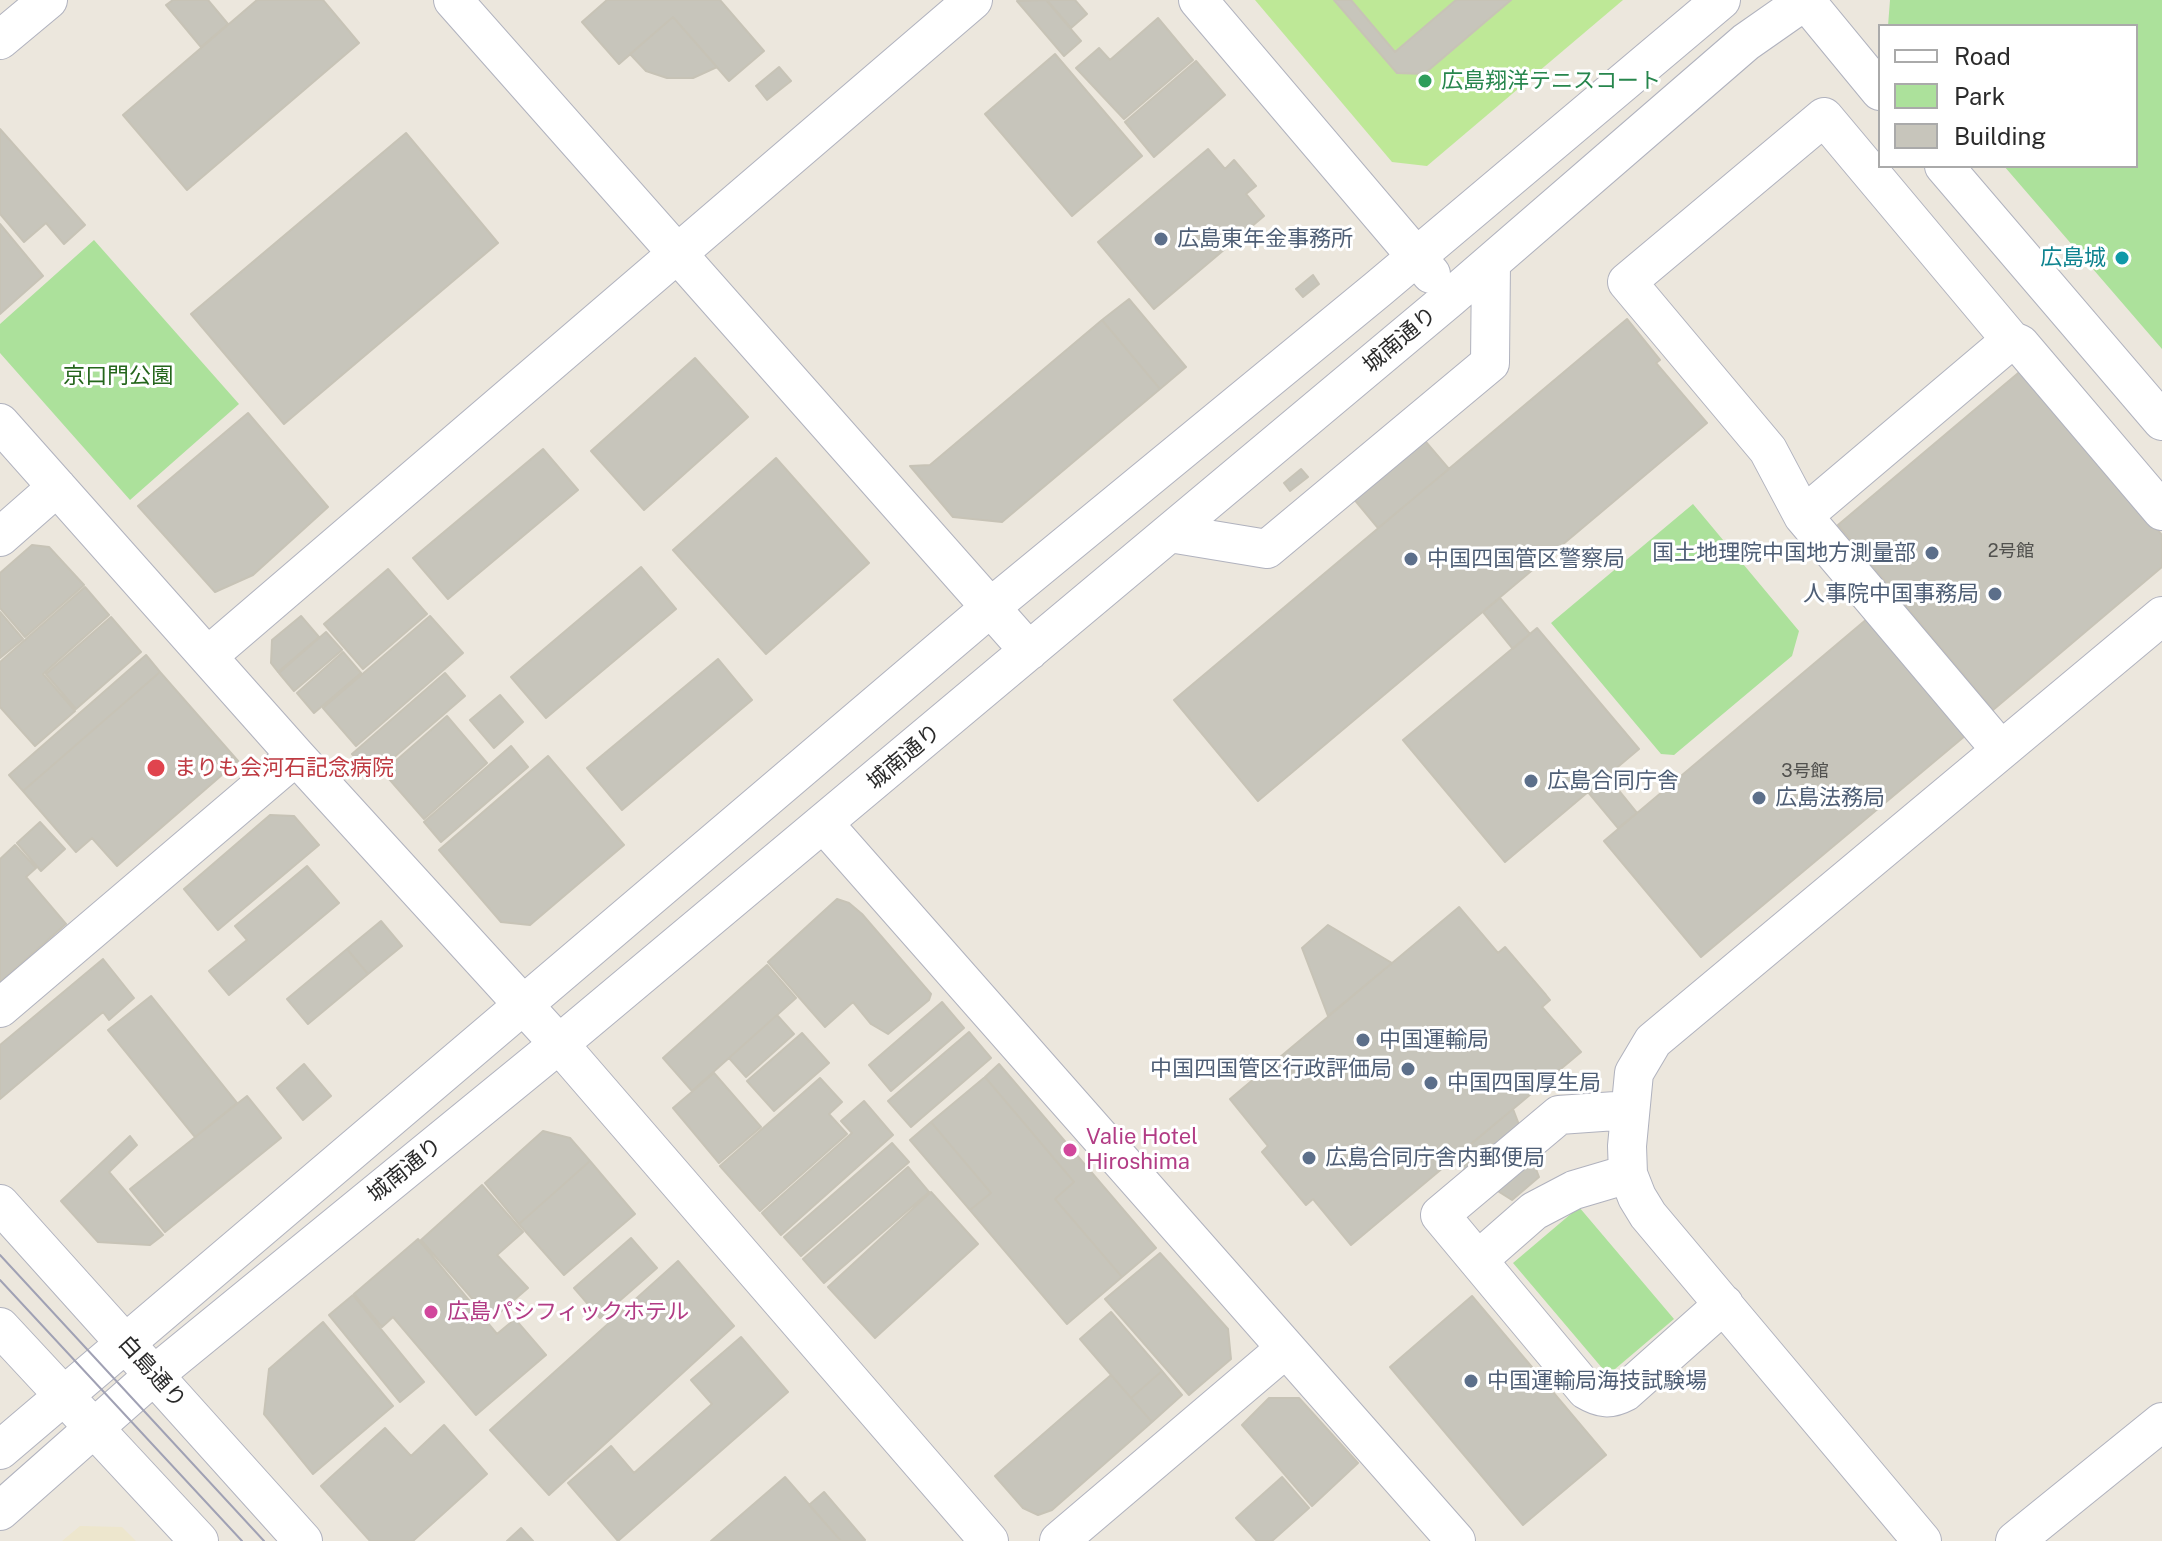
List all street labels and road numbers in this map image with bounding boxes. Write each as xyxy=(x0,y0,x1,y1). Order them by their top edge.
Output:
street label: 城南通り xyxy=(1358,302,1442,378)
street label: 城南通り xyxy=(862,719,946,795)
street label: 城南通り xyxy=(362,1132,448,1208)
street label: 白島通り xyxy=(113,1330,191,1414)

